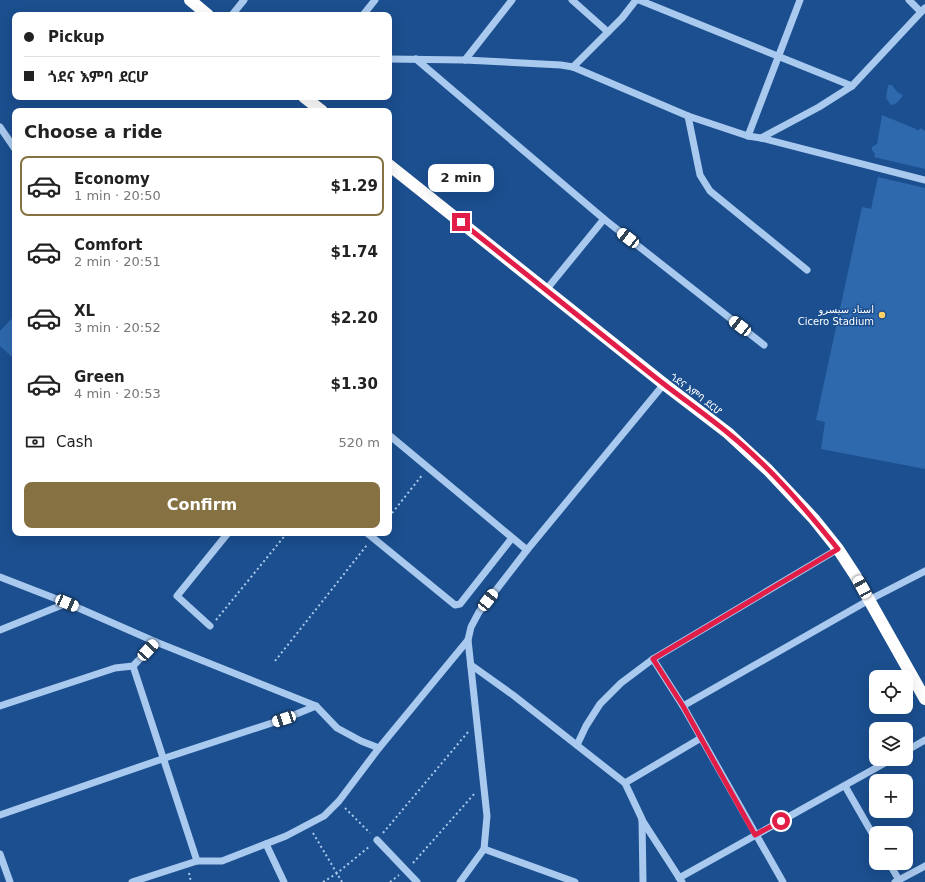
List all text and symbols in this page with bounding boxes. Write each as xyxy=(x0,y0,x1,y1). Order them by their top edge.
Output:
text: Pickup xyxy=(48,28,104,46)
text: ጎደና እምባ ደርሆ xyxy=(48,68,148,86)
text: Choose a ride xyxy=(24,121,163,142)
callout: 2 min xyxy=(428,164,494,192)
icon: car xyxy=(26,168,62,204)
text: Economy xyxy=(74,170,150,188)
text: 2 min xyxy=(441,170,481,185)
text: $1.29 xyxy=(331,177,378,195)
text: 1 min · 20:50 xyxy=(74,188,161,203)
route end xyxy=(452,213,470,231)
car xyxy=(615,226,641,250)
icon: car xyxy=(26,234,62,270)
text: Comfort xyxy=(74,236,142,254)
text: $1.74 xyxy=(331,243,378,261)
text: 2 min · 20:51 xyxy=(74,254,161,269)
icon: car xyxy=(26,300,62,336)
text: XL xyxy=(74,302,95,320)
place label: استاد سيسرو Cicero Stadium xyxy=(798,304,874,327)
text: $2.20 xyxy=(331,309,378,327)
marker: استاد سيسرو Cicero Stadium xyxy=(877,310,887,320)
car xyxy=(727,314,753,338)
text: 3 min · 20:52 xyxy=(74,320,161,335)
icon: car xyxy=(26,366,62,402)
text: Green xyxy=(74,368,125,386)
street label: ጎደና እምባ ደርሆ xyxy=(668,371,724,417)
text: $1.30 xyxy=(331,375,378,393)
text: 4 min · 20:53 xyxy=(74,386,161,401)
icon: cash xyxy=(24,431,46,453)
text: Cash xyxy=(56,433,93,451)
text: 520 m xyxy=(338,435,380,450)
button: Confirm xyxy=(24,482,380,528)
car xyxy=(851,574,873,600)
car xyxy=(476,587,500,613)
car xyxy=(54,593,80,613)
car xyxy=(135,637,161,663)
map controls xyxy=(869,670,913,870)
button: locate xyxy=(869,670,913,714)
car xyxy=(271,710,297,728)
button: layers xyxy=(869,722,913,766)
button: + xyxy=(869,774,913,818)
route start xyxy=(772,812,790,830)
button: − xyxy=(869,826,913,870)

